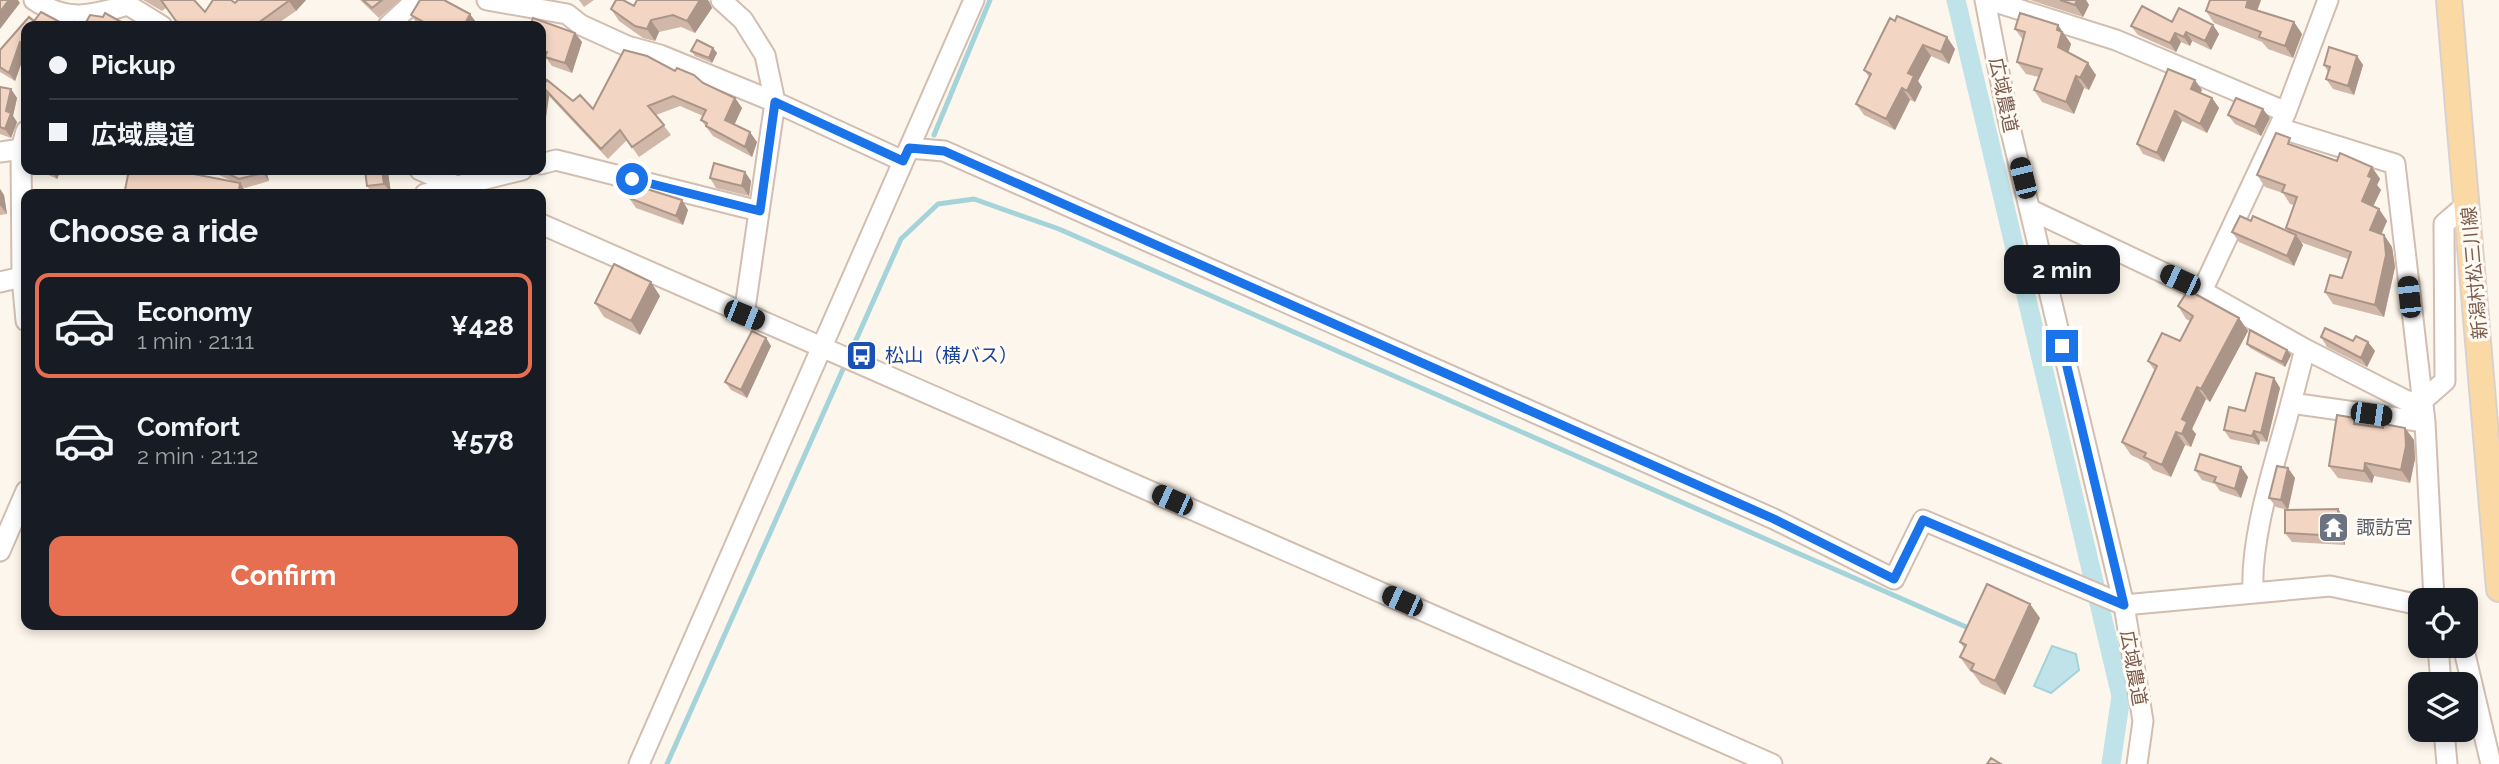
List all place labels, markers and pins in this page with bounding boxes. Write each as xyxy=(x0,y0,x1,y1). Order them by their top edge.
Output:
bus stop icon: 松山（横バス） xyxy=(845,338,879,372)
place label: 松山（横バス） xyxy=(885,344,1018,366)
temple icon: 諏訪宮 xyxy=(2316,510,2350,544)
place label: 諏訪宮 xyxy=(2356,516,2413,538)

